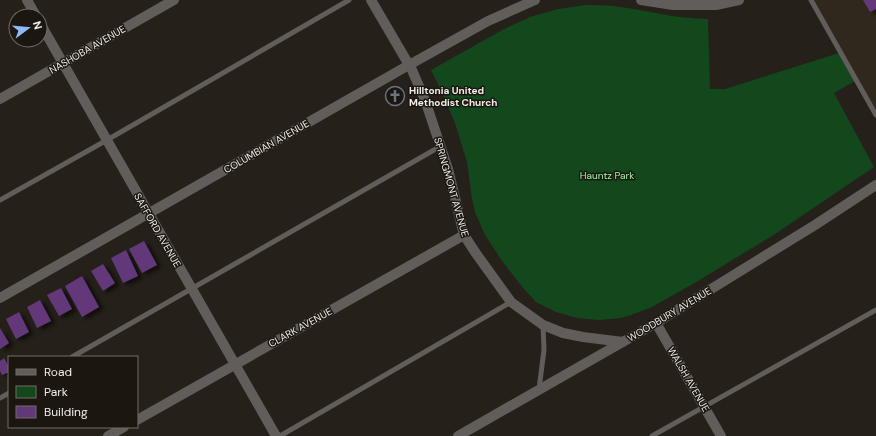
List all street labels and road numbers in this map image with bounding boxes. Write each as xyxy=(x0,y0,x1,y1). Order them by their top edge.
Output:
street label: NASHOBA AVENUE xyxy=(47,22,128,77)
street label: COLUMBIAN AVENUE xyxy=(221,116,312,176)
street label: SPRINGMONT AVENUE xyxy=(431,136,472,239)
street label: SAFFORD AVENUE xyxy=(131,191,184,270)
street label: WOODBURY AVENUE xyxy=(625,284,714,345)
street label: CLARK AVENUE xyxy=(266,304,335,350)
street label: WALSH AVENUE xyxy=(665,344,713,414)

